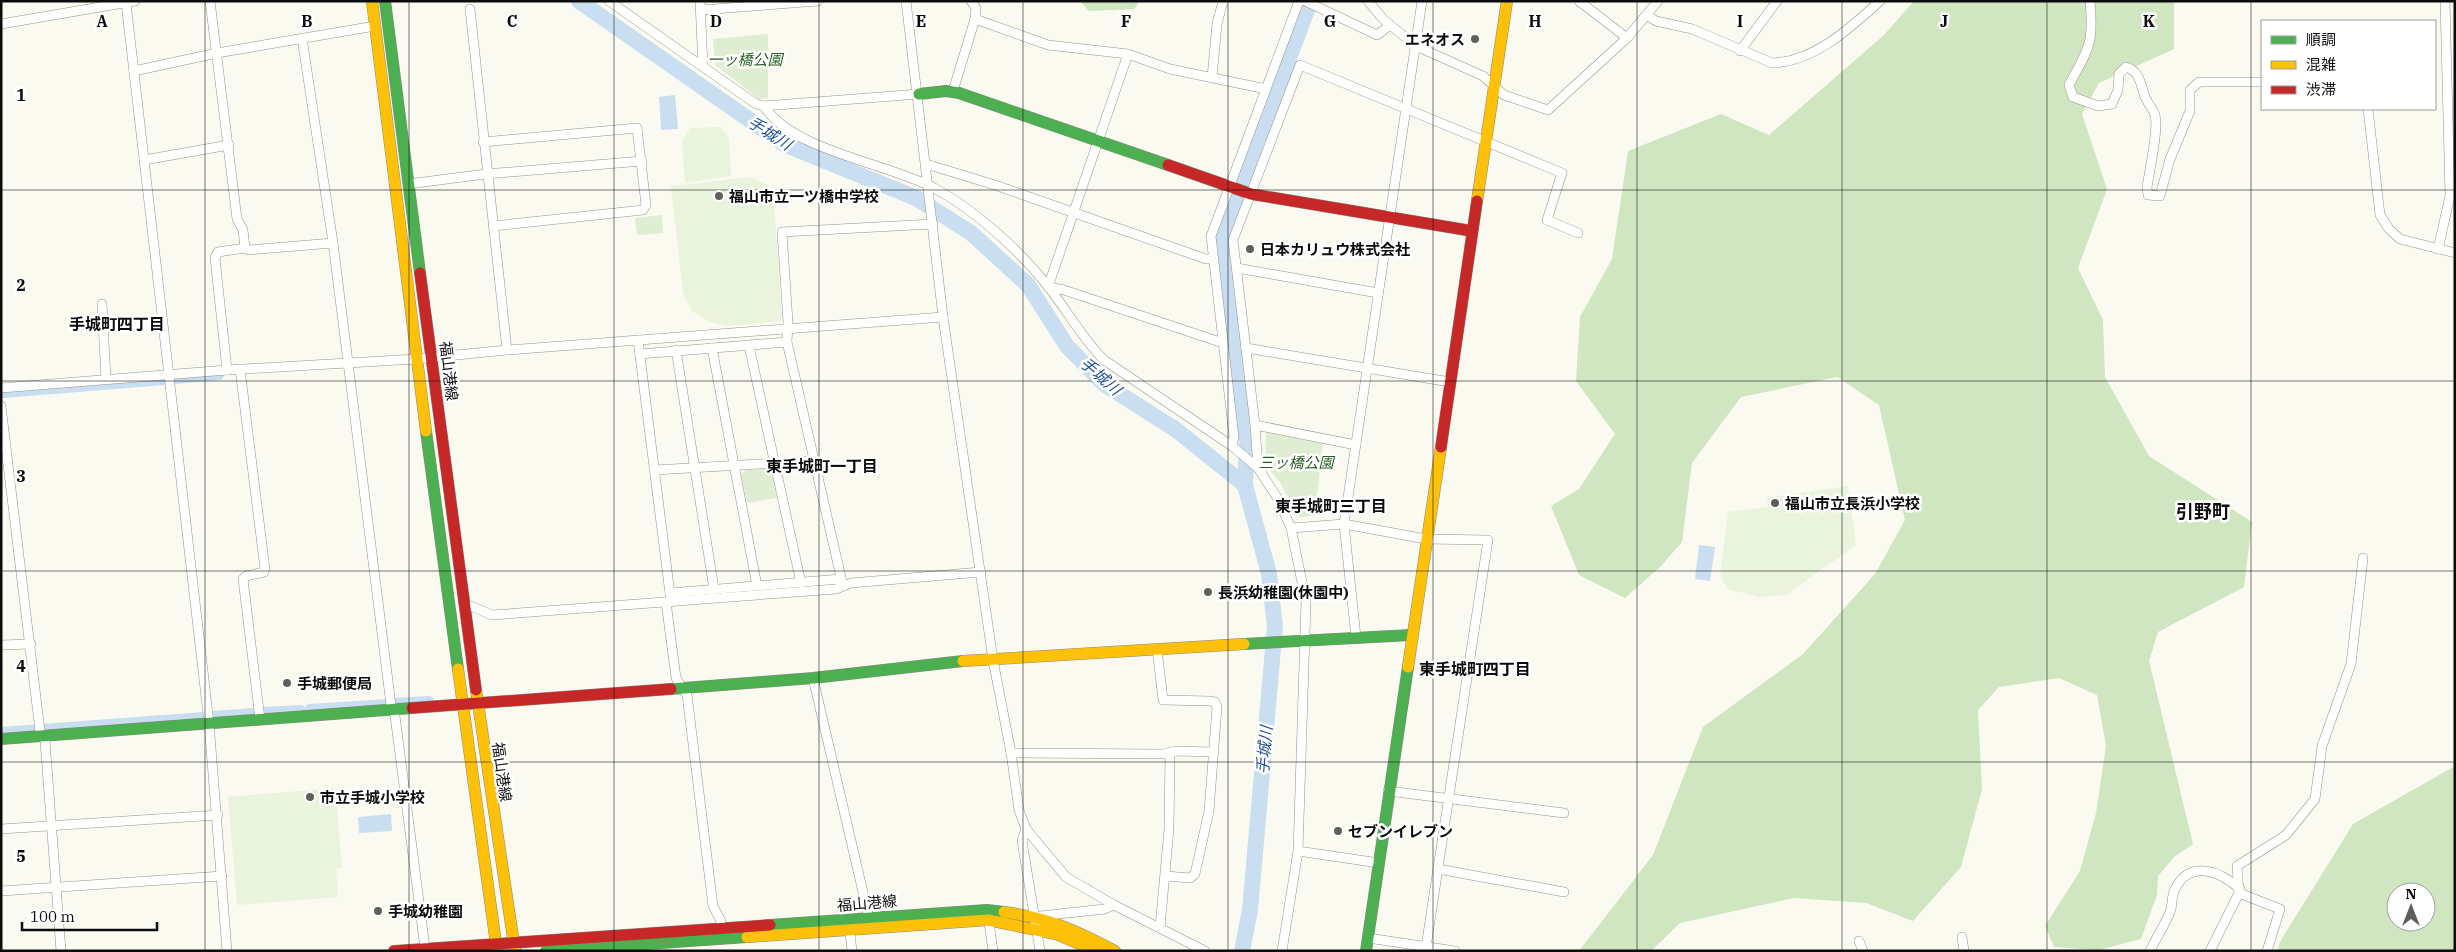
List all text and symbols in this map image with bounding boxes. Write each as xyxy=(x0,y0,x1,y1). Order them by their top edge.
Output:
text: A xyxy=(96,11,108,31)
text: B xyxy=(301,11,313,31)
text: C xyxy=(507,11,517,31)
text: D xyxy=(710,11,722,31)
text: E xyxy=(916,11,926,31)
text: F xyxy=(1121,11,1131,31)
text: G xyxy=(1324,11,1336,31)
text: H xyxy=(1529,11,1542,31)
text: I xyxy=(1737,11,1743,31)
text: J xyxy=(1940,11,1948,31)
text: K xyxy=(2143,11,2156,31)
legend xyxy=(2261,20,2436,110)
place label: エネオス xyxy=(1405,30,1465,49)
text: 順調 xyxy=(2306,30,2336,49)
marker: エネオス xyxy=(1469,33,1481,45)
park label: 一ッ橋公園 xyxy=(707,50,784,69)
text: 混雑 xyxy=(2306,55,2336,74)
text: 渋滞 xyxy=(2306,80,2336,99)
text: 1 xyxy=(16,85,26,105)
water label: 手城川 xyxy=(744,112,797,155)
place label: 福山市立一ツ橋中学校 xyxy=(728,187,879,206)
marker: 福山市立一ツ橋中学校 xyxy=(713,190,725,202)
place label: 日本カリュウ株式会社 xyxy=(1260,240,1410,259)
marker: 日本カリュウ株式会社 xyxy=(1244,243,1256,255)
text: 2 xyxy=(16,275,26,295)
district label: 手城町四丁目 xyxy=(69,314,165,334)
street label: 福山港線 xyxy=(436,340,462,402)
water label: 手城川 xyxy=(1076,353,1127,401)
park label: 三ッ橋公園 xyxy=(1258,453,1335,472)
district label: 東手城町一丁目 xyxy=(766,456,878,476)
text: 3 xyxy=(16,466,26,486)
place label: 福山市立長浜小学校 xyxy=(1784,494,1920,513)
district label: 東手城町三丁目 xyxy=(1275,496,1387,516)
marker: 福山市立長浜小学校 xyxy=(1769,497,1781,509)
district label: 引野町 xyxy=(2176,500,2230,523)
place label: 長浜幼稚園(休園中) xyxy=(1218,583,1349,602)
marker: 長浜幼稚園(休園中) xyxy=(1202,586,1214,598)
text: 4 xyxy=(16,656,26,676)
district label: 東手城町四丁目 xyxy=(1419,659,1531,679)
place label: 手城郵便局 xyxy=(297,674,372,693)
marker: 手城郵便局 xyxy=(281,677,293,689)
water label: 手城川 xyxy=(1252,723,1276,775)
street label: 福山港線 xyxy=(488,741,516,803)
place label: 市立手城小学校 xyxy=(320,788,425,807)
marker: 市立手城小学校 xyxy=(304,791,316,803)
place label: セブンイレブン xyxy=(1348,822,1453,841)
marker: セブンイレブン xyxy=(1332,825,1344,837)
text: 5 xyxy=(16,846,26,866)
north arrow xyxy=(2386,882,2436,932)
text: N xyxy=(2405,885,2417,903)
street label: 福山港線 xyxy=(836,891,898,915)
scale bar xyxy=(22,900,158,932)
place label: 手城幼稚園 xyxy=(388,902,463,921)
marker: 手城幼稚園 xyxy=(372,905,384,917)
text: 100 m xyxy=(30,907,75,926)

